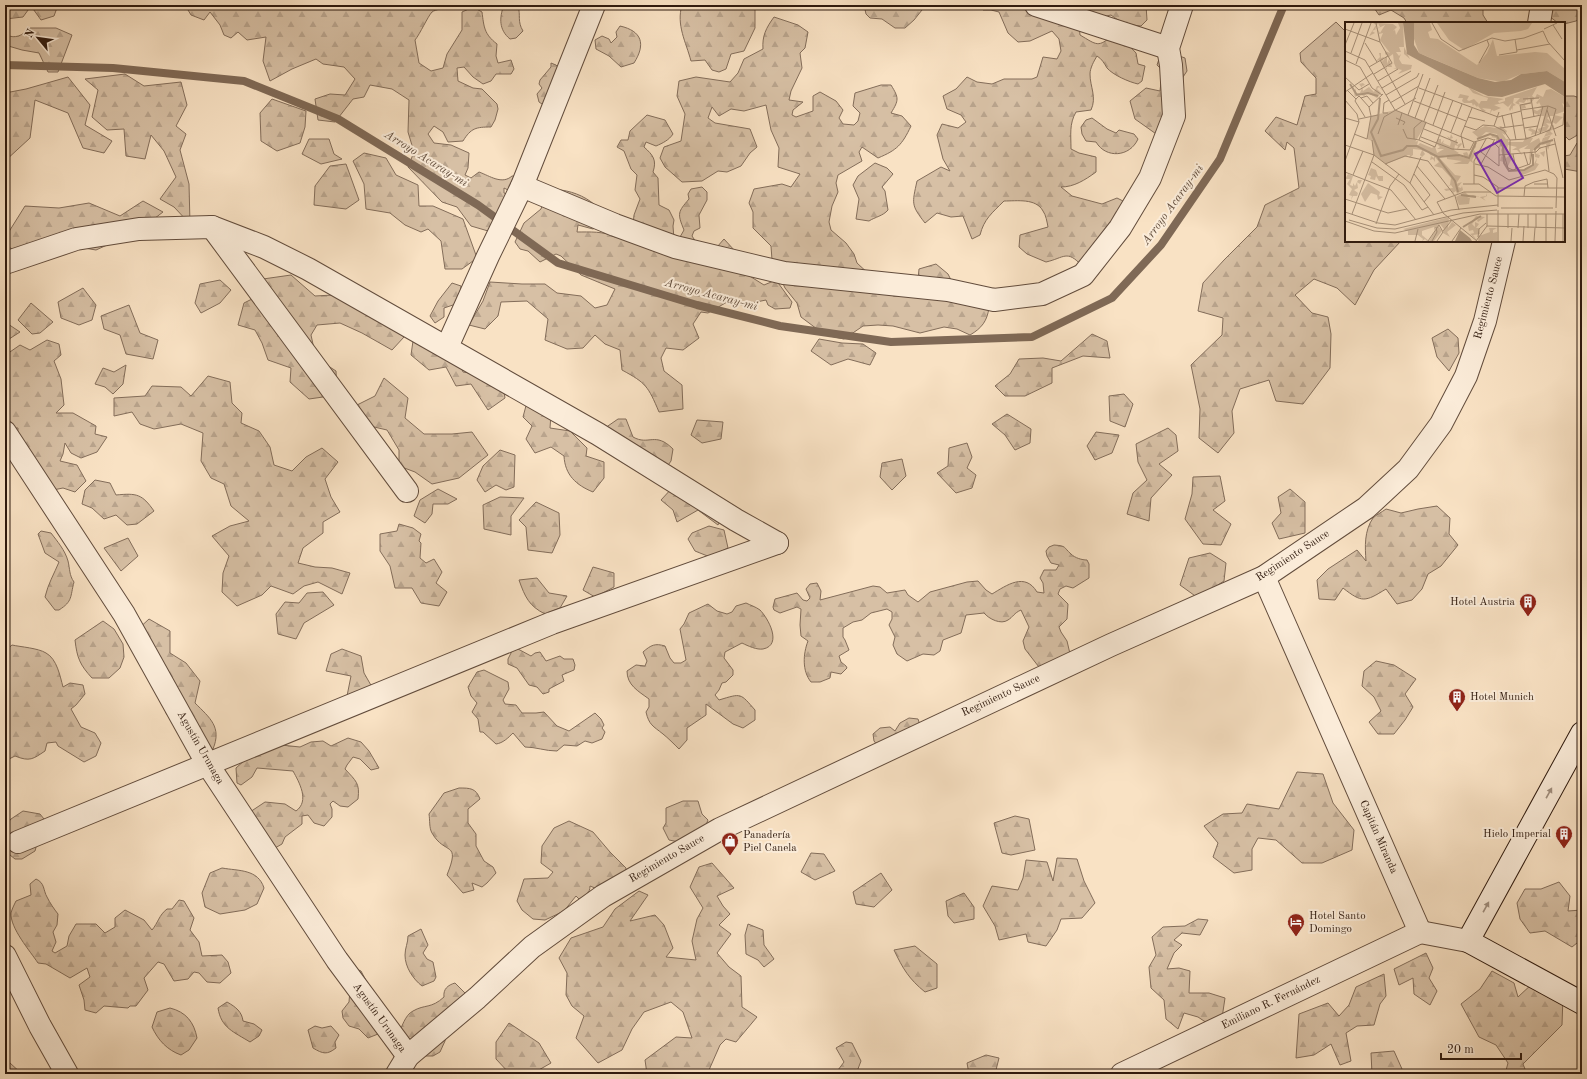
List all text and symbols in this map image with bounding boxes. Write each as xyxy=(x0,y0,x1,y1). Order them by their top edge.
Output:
north arrow xyxy=(18,18,58,58)
inset map xyxy=(1345,22,1565,242)
text: N xyxy=(24,27,38,40)
water label: Arroyo Acaray-mi xyxy=(381,128,470,189)
water label: Arroyo Acaray-mi xyxy=(1139,163,1206,248)
street label: Regimiento Sauce xyxy=(1473,256,1505,340)
water label: Arroyo Acaray-mi xyxy=(662,277,759,313)
street label: Regimiento Sauce xyxy=(1254,528,1332,584)
building icon: Hotel Austria xyxy=(1518,592,1538,617)
place label: Hotel Austria xyxy=(1450,597,1516,608)
street label: Regimiento Sauce xyxy=(960,673,1042,719)
building icon: Hotel Munich xyxy=(1447,687,1467,712)
place label: Hotel Munich xyxy=(1470,692,1534,703)
street label: Agustín Urunaga xyxy=(175,710,226,787)
one-way arrow xyxy=(1546,787,1552,799)
street label: Capitán Miranda xyxy=(1357,799,1399,876)
building icon: Hielo Imperial xyxy=(1554,824,1574,849)
place label: Hielo Imperial xyxy=(1483,829,1551,840)
place label: Panadería Piel Canela xyxy=(743,830,797,854)
shop icon: Panadería Piel Canela xyxy=(720,831,740,856)
street label: Regimiento Sauce xyxy=(627,833,707,885)
one-way arrow xyxy=(1483,901,1490,913)
place label: Hotel Santo Domingo xyxy=(1309,911,1366,935)
hotel icon: Hotel Santo Domingo xyxy=(1286,912,1306,937)
street label: Emiliano R. Fernández xyxy=(1220,974,1322,1032)
street label: Agustín Urunaga xyxy=(350,981,408,1055)
scale bar xyxy=(1441,1035,1521,1061)
text: 20 m xyxy=(1447,1044,1474,1056)

